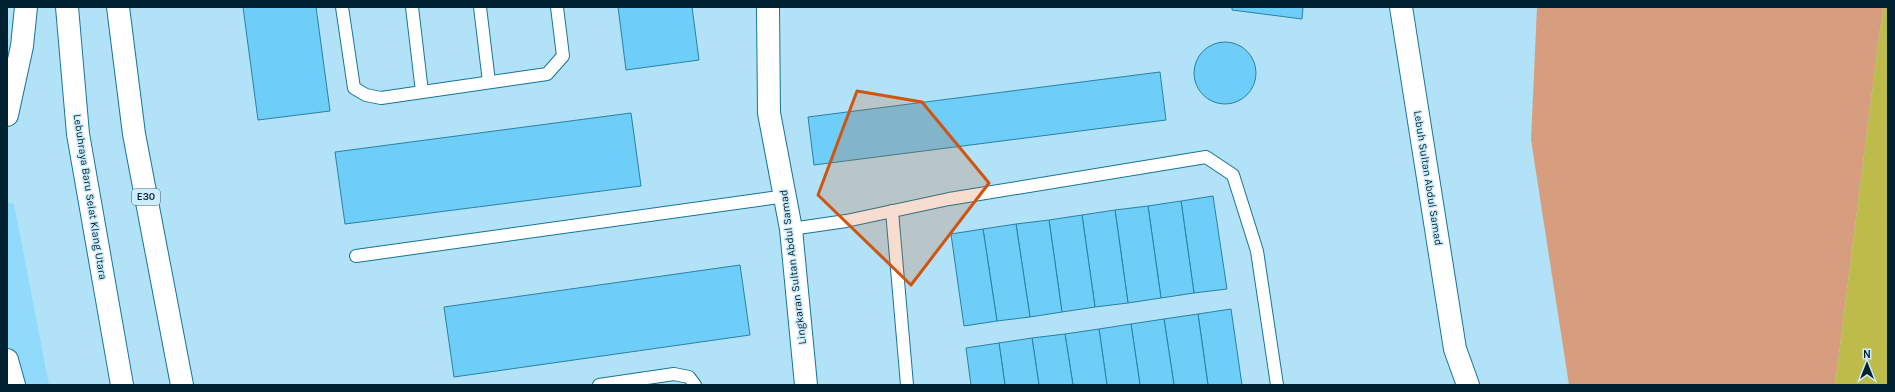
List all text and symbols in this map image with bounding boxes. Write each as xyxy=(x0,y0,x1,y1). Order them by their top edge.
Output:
street label: Lebuh Sultan Abdul Samad xyxy=(1411,110,1445,246)
street label: Lebuhraya Baru Selat Klang Utara xyxy=(70,113,110,281)
road number: E30 xyxy=(132,189,160,205)
street label: Lingkaran Sultan Abdul Samad xyxy=(777,189,809,345)
north arrow xyxy=(1847,344,1887,384)
text: N xyxy=(1863,348,1871,361)

